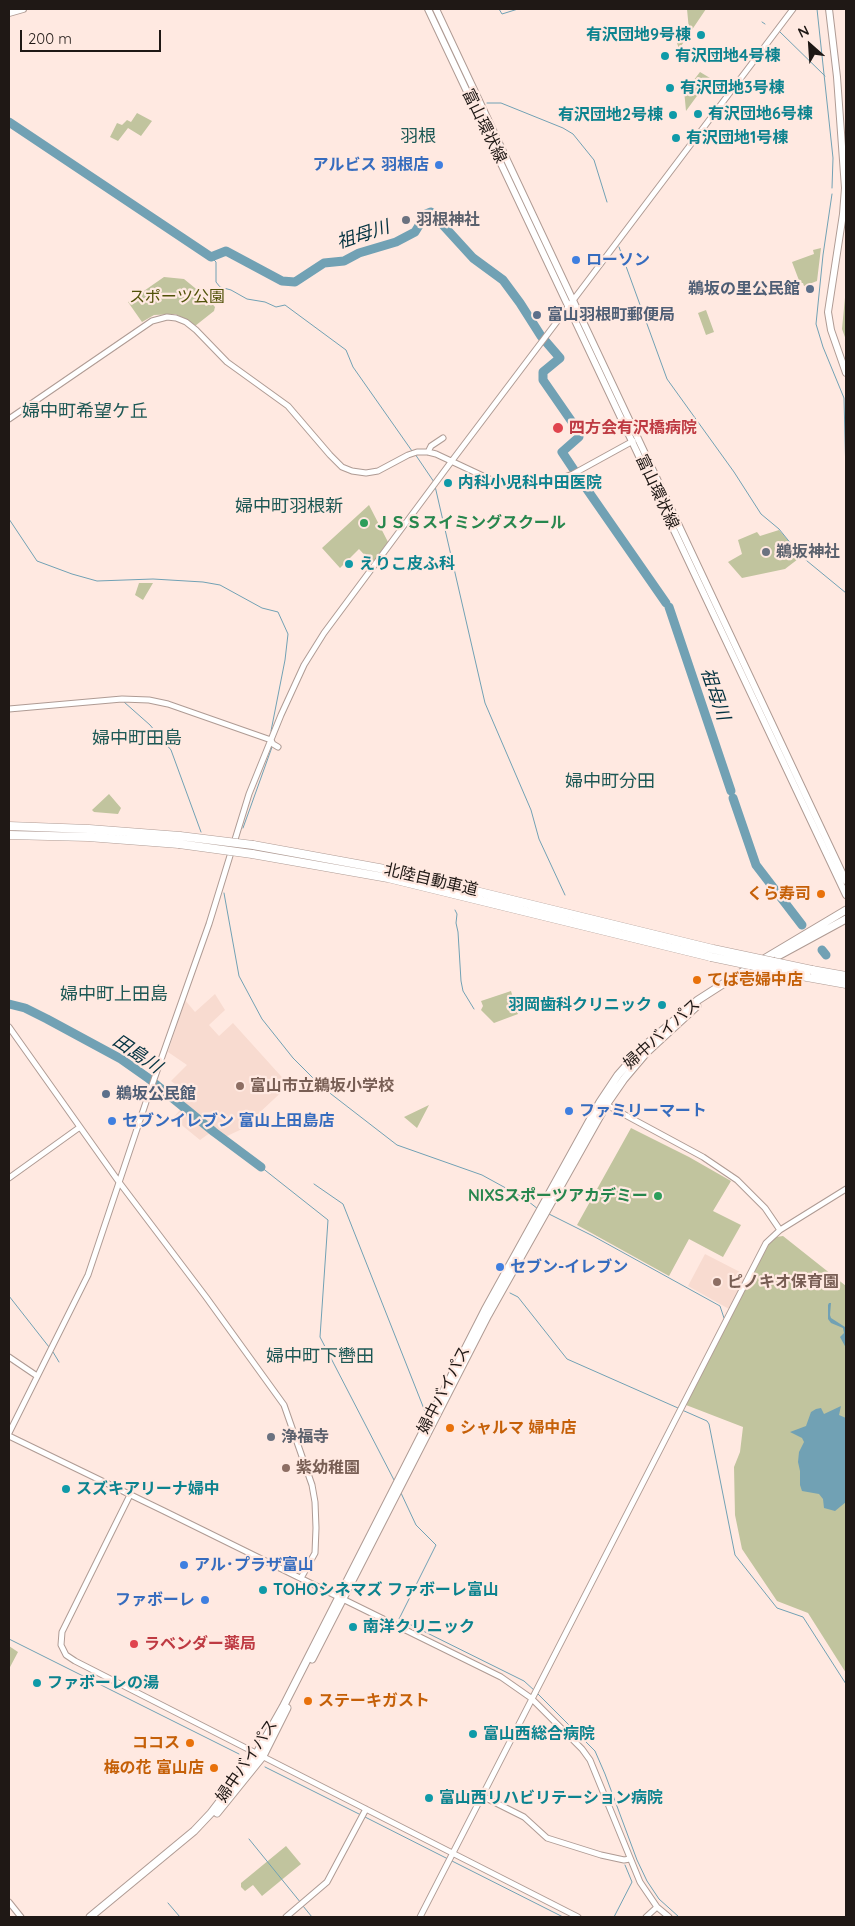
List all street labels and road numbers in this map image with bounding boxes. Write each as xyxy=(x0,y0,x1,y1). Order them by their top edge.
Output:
street label: 富山環状線 xyxy=(458,86,510,166)
street label: 富山環状線 xyxy=(631,452,683,532)
street label: 北陸自動車道 xyxy=(382,860,480,900)
street label: 婦中バイパス xyxy=(620,995,704,1073)
street label: 婦中バイパス xyxy=(414,1343,474,1437)
street label: 婦中バイパス xyxy=(212,1716,282,1806)

